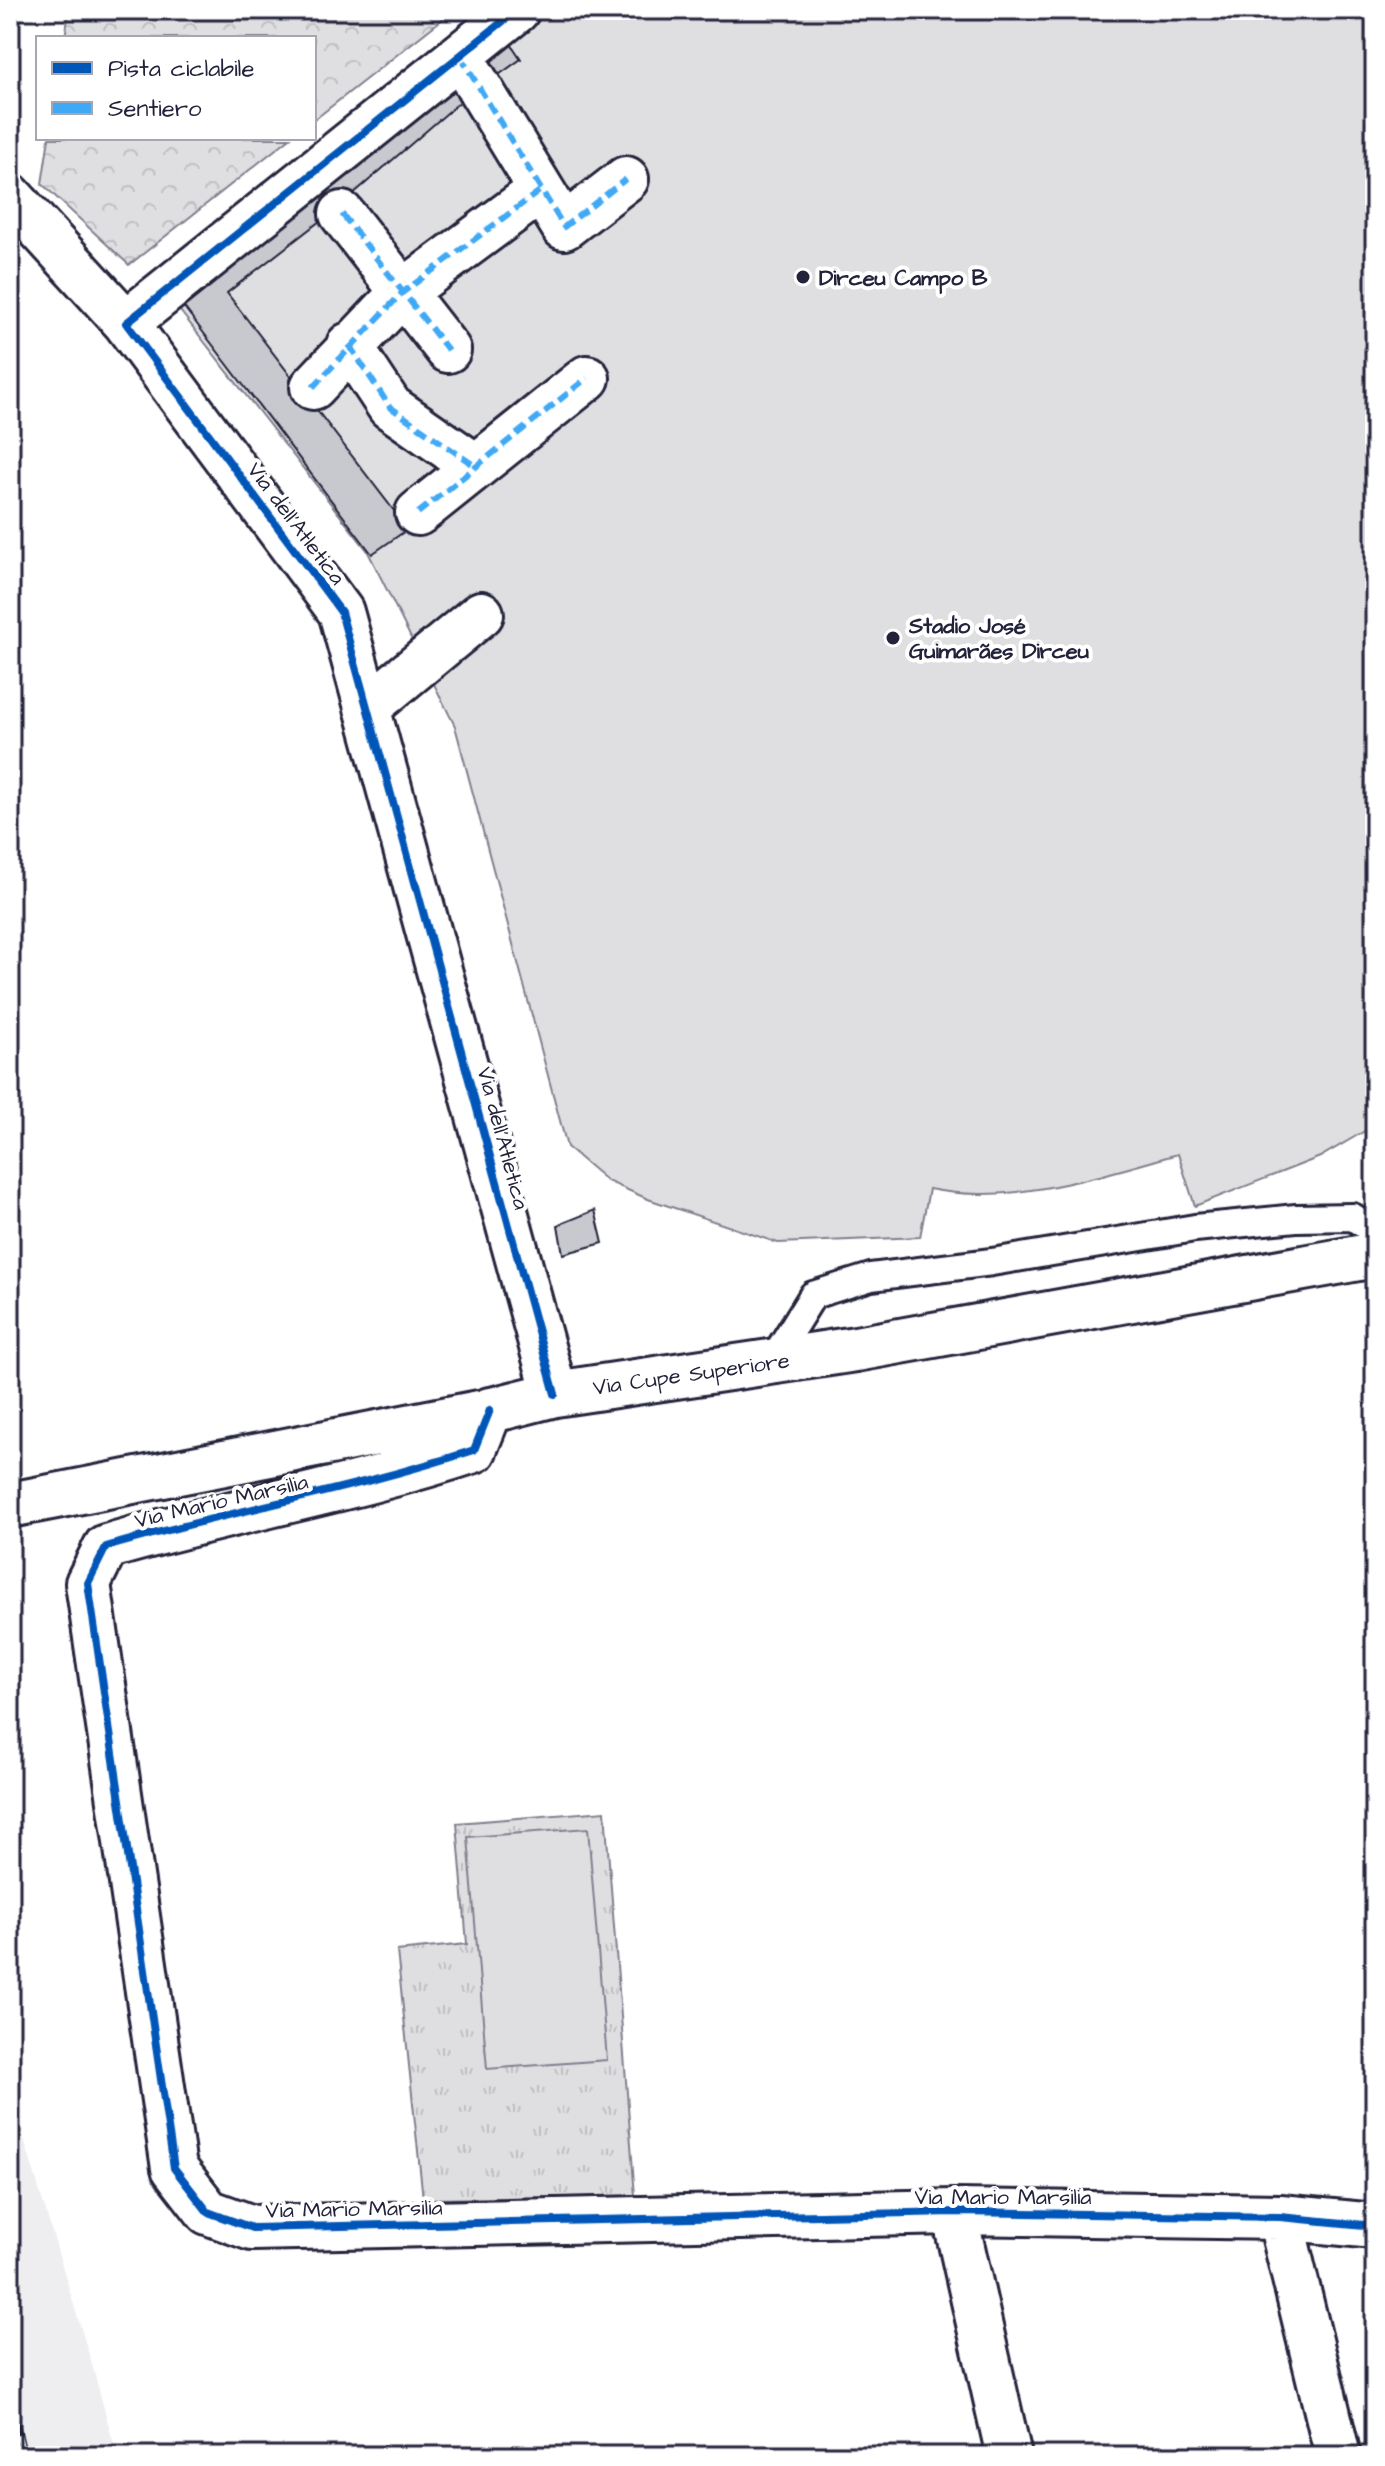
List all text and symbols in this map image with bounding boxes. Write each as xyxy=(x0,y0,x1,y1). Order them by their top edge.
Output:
legend xyxy=(36,36,316,140)
text: Pista ciclabile xyxy=(108,52,254,86)
text: Sentiero xyxy=(108,92,202,126)
place label: Dirceu Campo B xyxy=(819,263,988,294)
marker: Dirceu Campo B xyxy=(794,268,812,286)
street label: Via dell'Atletica xyxy=(239,456,352,592)
place label: Stadio José Guimarães Dirceu xyxy=(908,611,1089,667)
marker: Stadio José Guimarães Dirceu xyxy=(884,629,902,647)
street label: Via dell'Atletica xyxy=(469,1064,536,1213)
street label: Via Cupe Superiore xyxy=(591,1345,792,1404)
street label: Via Mario Marsilia xyxy=(132,1466,311,1536)
street label: Via Mario Marsilia xyxy=(914,2182,1092,2213)
street label: Via Mario Marsilia xyxy=(265,2192,443,2227)

